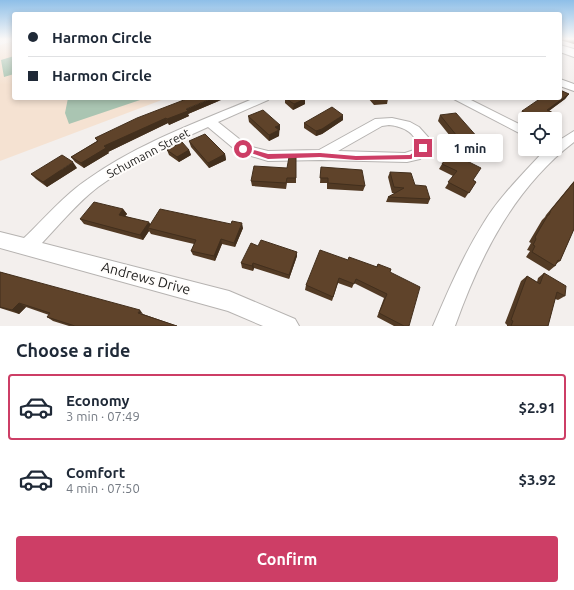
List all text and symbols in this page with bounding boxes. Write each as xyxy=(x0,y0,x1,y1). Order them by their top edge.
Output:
text: Harmon Circle xyxy=(52,29,152,46)
text: Harmon Circle xyxy=(52,67,152,84)
map controls xyxy=(518,112,562,156)
button: locate xyxy=(518,112,562,156)
street label: Schumann Street xyxy=(104,126,192,180)
callout: 1 min xyxy=(437,134,503,162)
route end xyxy=(414,139,432,157)
route start xyxy=(234,140,252,158)
text: 1 min xyxy=(454,141,486,155)
street label: Andrews Drive xyxy=(100,258,192,298)
text: Choose a ride xyxy=(16,340,130,360)
icon: car xyxy=(18,389,54,425)
text: Economy xyxy=(66,392,130,409)
text: $2.91 xyxy=(518,399,556,416)
text: 3 min · 07:49 xyxy=(66,409,140,423)
icon: car xyxy=(18,461,54,497)
text: Comfort xyxy=(66,464,125,481)
text: $3.92 xyxy=(518,471,556,488)
text: 4 min · 07:50 xyxy=(66,481,140,495)
button: Confirm xyxy=(16,536,558,582)

